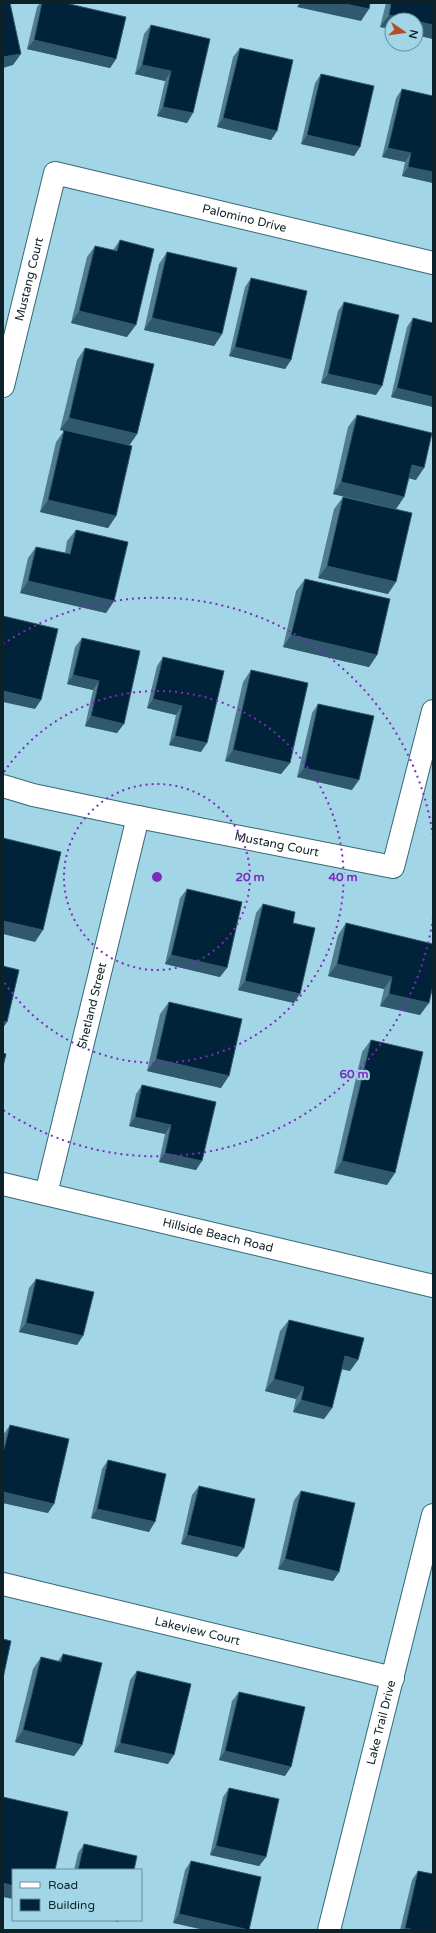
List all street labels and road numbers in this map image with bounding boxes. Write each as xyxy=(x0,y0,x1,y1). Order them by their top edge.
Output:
street label: Palomino Drive xyxy=(201,201,288,235)
street label: Mustang Court xyxy=(12,235,46,322)
street label: Mustang Court xyxy=(233,829,321,859)
street label: Shetland Street xyxy=(75,961,109,1050)
street label: Hillside Beach Road xyxy=(161,1215,275,1255)
street label: Lakeview Court xyxy=(153,1614,242,1648)
street label: Lake Trail Drive xyxy=(364,1678,398,1766)

